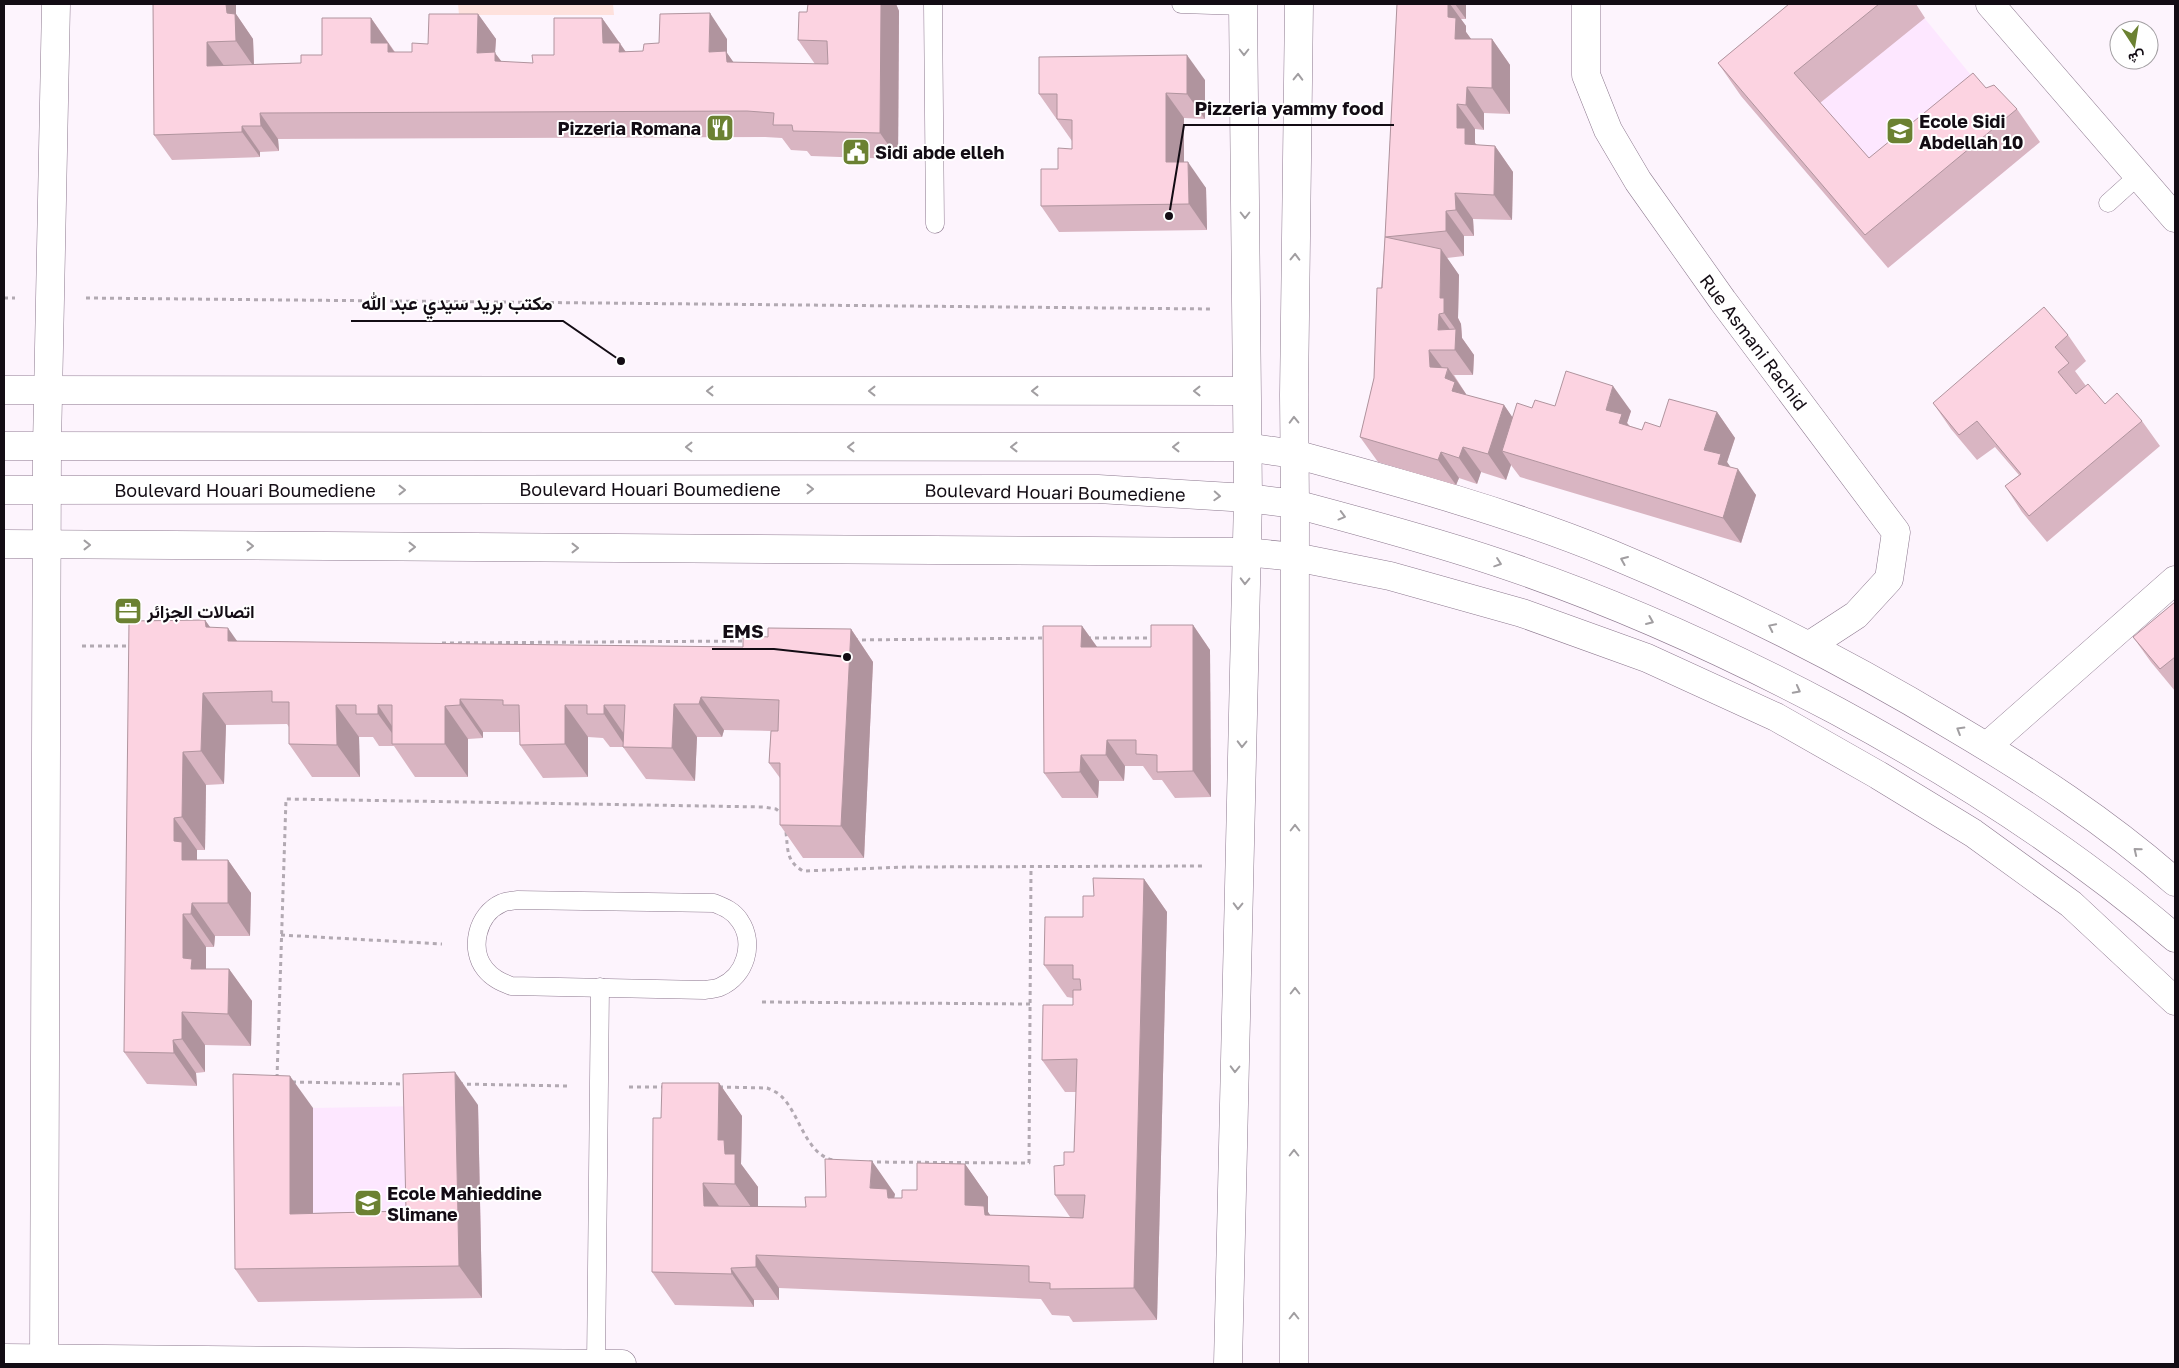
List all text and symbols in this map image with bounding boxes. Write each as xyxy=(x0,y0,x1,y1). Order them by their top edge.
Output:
north arrow xyxy=(2109,20,2159,70)
text: ش xyxy=(2126,47,2147,68)
one-way arrow xyxy=(1239,49,1249,57)
one-way arrow xyxy=(1293,73,1303,81)
callout: Pizzeria yammy food xyxy=(1184,91,1394,125)
text: Pizzeria yammy food xyxy=(1194,96,1384,119)
place label: Ecole Sidi Abdellah 10 xyxy=(1919,110,2023,153)
restaurant icon: Pizzeria Romana xyxy=(705,113,735,143)
school or university icon: Ecole Sidi Abdellah 10 xyxy=(1885,116,1915,146)
place label: Pizzeria Romana xyxy=(557,117,701,139)
public building icon: Sidi abde elleh xyxy=(841,137,871,167)
place label: Sidi abde elleh xyxy=(875,141,1004,163)
one-way arrow xyxy=(1239,211,1250,219)
one-way arrow xyxy=(1290,253,1301,261)
street label: Rue Asmani Rachid xyxy=(1696,270,1812,414)
callout: مكتب بريد سيدي عبد الله xyxy=(351,287,563,321)
text: مكتب بريد سيدي عبد الله xyxy=(361,291,553,320)
one-way arrow xyxy=(706,386,714,396)
one-way arrow xyxy=(868,386,876,396)
one-way arrow xyxy=(1031,386,1038,396)
one-way arrow xyxy=(1193,386,1201,396)
one-way arrow xyxy=(1289,416,1299,424)
one-way arrow xyxy=(684,442,692,452)
one-way arrow xyxy=(847,442,854,452)
one-way arrow xyxy=(1009,442,1017,452)
one-way arrow xyxy=(1172,442,1180,452)
street label: Boulevard Houari Boumediene xyxy=(519,478,781,500)
street label: Boulevard Houari Boumediene xyxy=(114,479,376,501)
street label: Boulevard Houari Boumediene xyxy=(924,479,1186,505)
one-way arrow xyxy=(806,484,814,494)
one-way arrow xyxy=(399,485,407,495)
one-way arrow xyxy=(1214,490,1222,501)
one-way arrow xyxy=(1338,510,1347,521)
one-way arrow xyxy=(84,540,92,550)
one-way arrow xyxy=(246,541,254,551)
one-way arrow xyxy=(409,542,417,552)
one-way arrow xyxy=(572,543,579,553)
one-way arrow xyxy=(1620,555,1629,566)
one-way arrow xyxy=(1493,557,1502,567)
one-way arrow xyxy=(1240,578,1251,586)
office icon: اتصالات الجزائر xyxy=(113,596,143,626)
place label: اتصالات الجزائر xyxy=(146,600,255,623)
callout: EMS xyxy=(712,615,774,649)
one-way arrow xyxy=(1645,615,1654,626)
text: EMS xyxy=(722,619,764,642)
one-way arrow xyxy=(1768,623,1777,633)
one-way arrow xyxy=(1792,684,1801,694)
one-way arrow xyxy=(1956,727,1965,737)
one-way arrow xyxy=(1237,740,1247,748)
one-way arrow xyxy=(1290,824,1300,832)
one-way arrow xyxy=(2134,848,2143,857)
one-way arrow xyxy=(1233,903,1244,911)
one-way arrow xyxy=(1289,986,1300,994)
one-way arrow xyxy=(1230,1066,1240,1073)
one-way arrow xyxy=(1289,1149,1299,1156)
place label: Ecole Mahieddine Slimane xyxy=(387,1182,542,1225)
school or university icon: Ecole Mahieddine Slimane xyxy=(353,1188,383,1218)
one-way arrow xyxy=(1289,1311,1299,1319)

